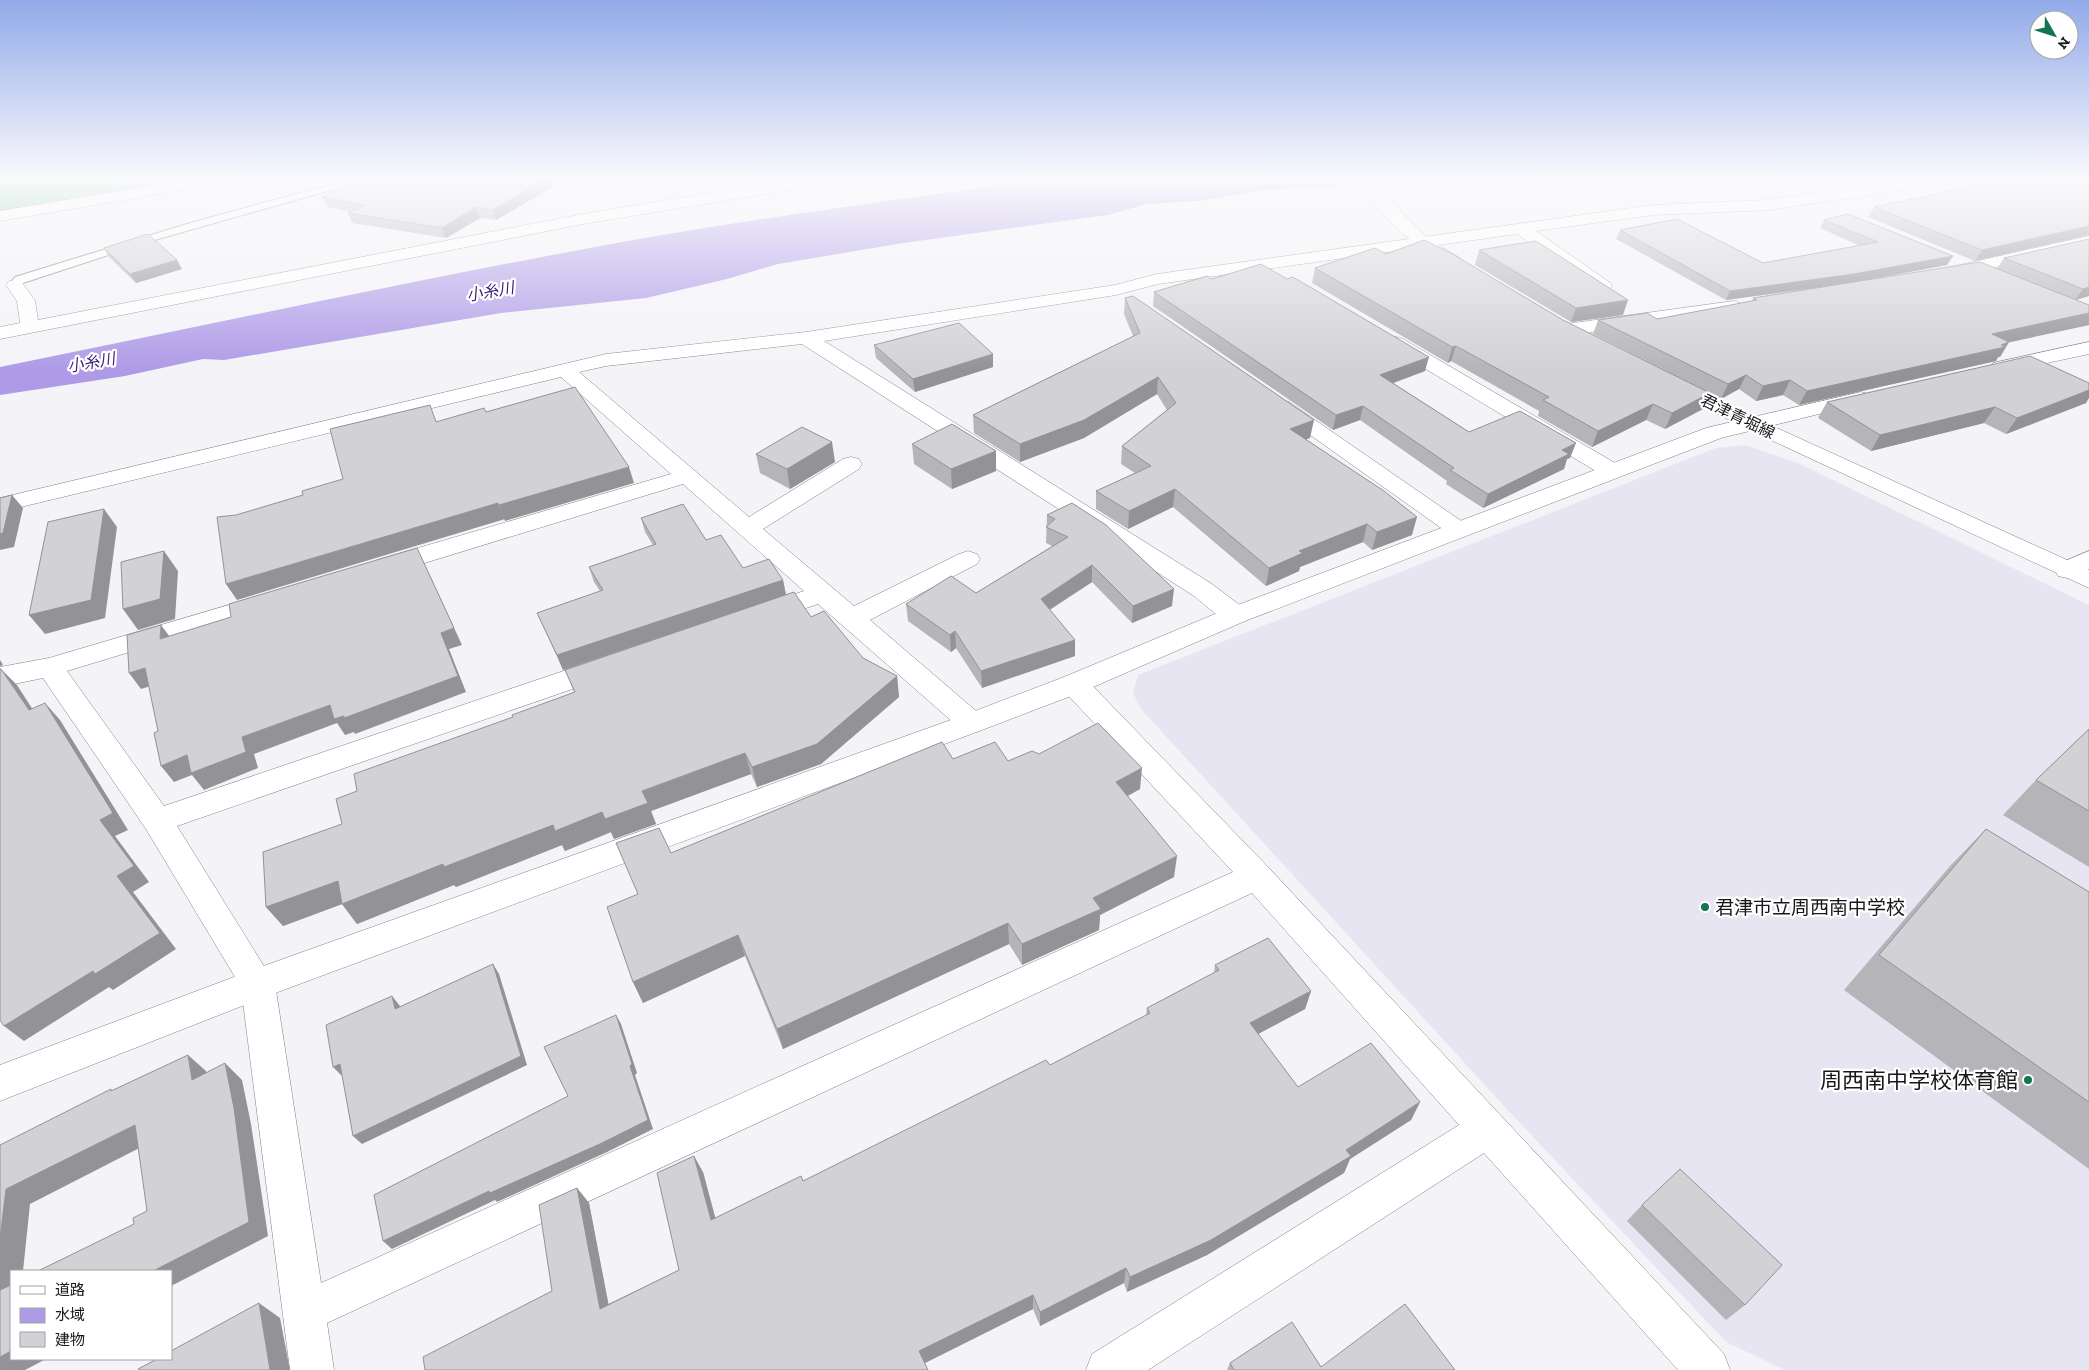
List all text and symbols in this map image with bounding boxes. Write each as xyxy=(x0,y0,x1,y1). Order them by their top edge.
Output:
north arrow xyxy=(2029,10,2079,60)
text: N xyxy=(2054,33,2074,53)
water label: 小糸川 xyxy=(465,278,517,305)
water label: 小糸川 xyxy=(66,349,118,376)
street label: 君津青堀線 xyxy=(1698,390,1778,443)
place label: 君津市立周西南中学校 xyxy=(1715,896,1905,919)
marker: 君津市立周西南中学校 xyxy=(1699,901,1711,913)
place label: 周西南中学校体育館 xyxy=(1820,1067,2018,1094)
marker: 周西南中学校体育館 xyxy=(2022,1074,2034,1086)
legend xyxy=(10,1270,172,1360)
text: 道路 xyxy=(55,1281,85,1299)
text: 水域 xyxy=(55,1306,85,1324)
text: 建物 xyxy=(55,1331,85,1349)

